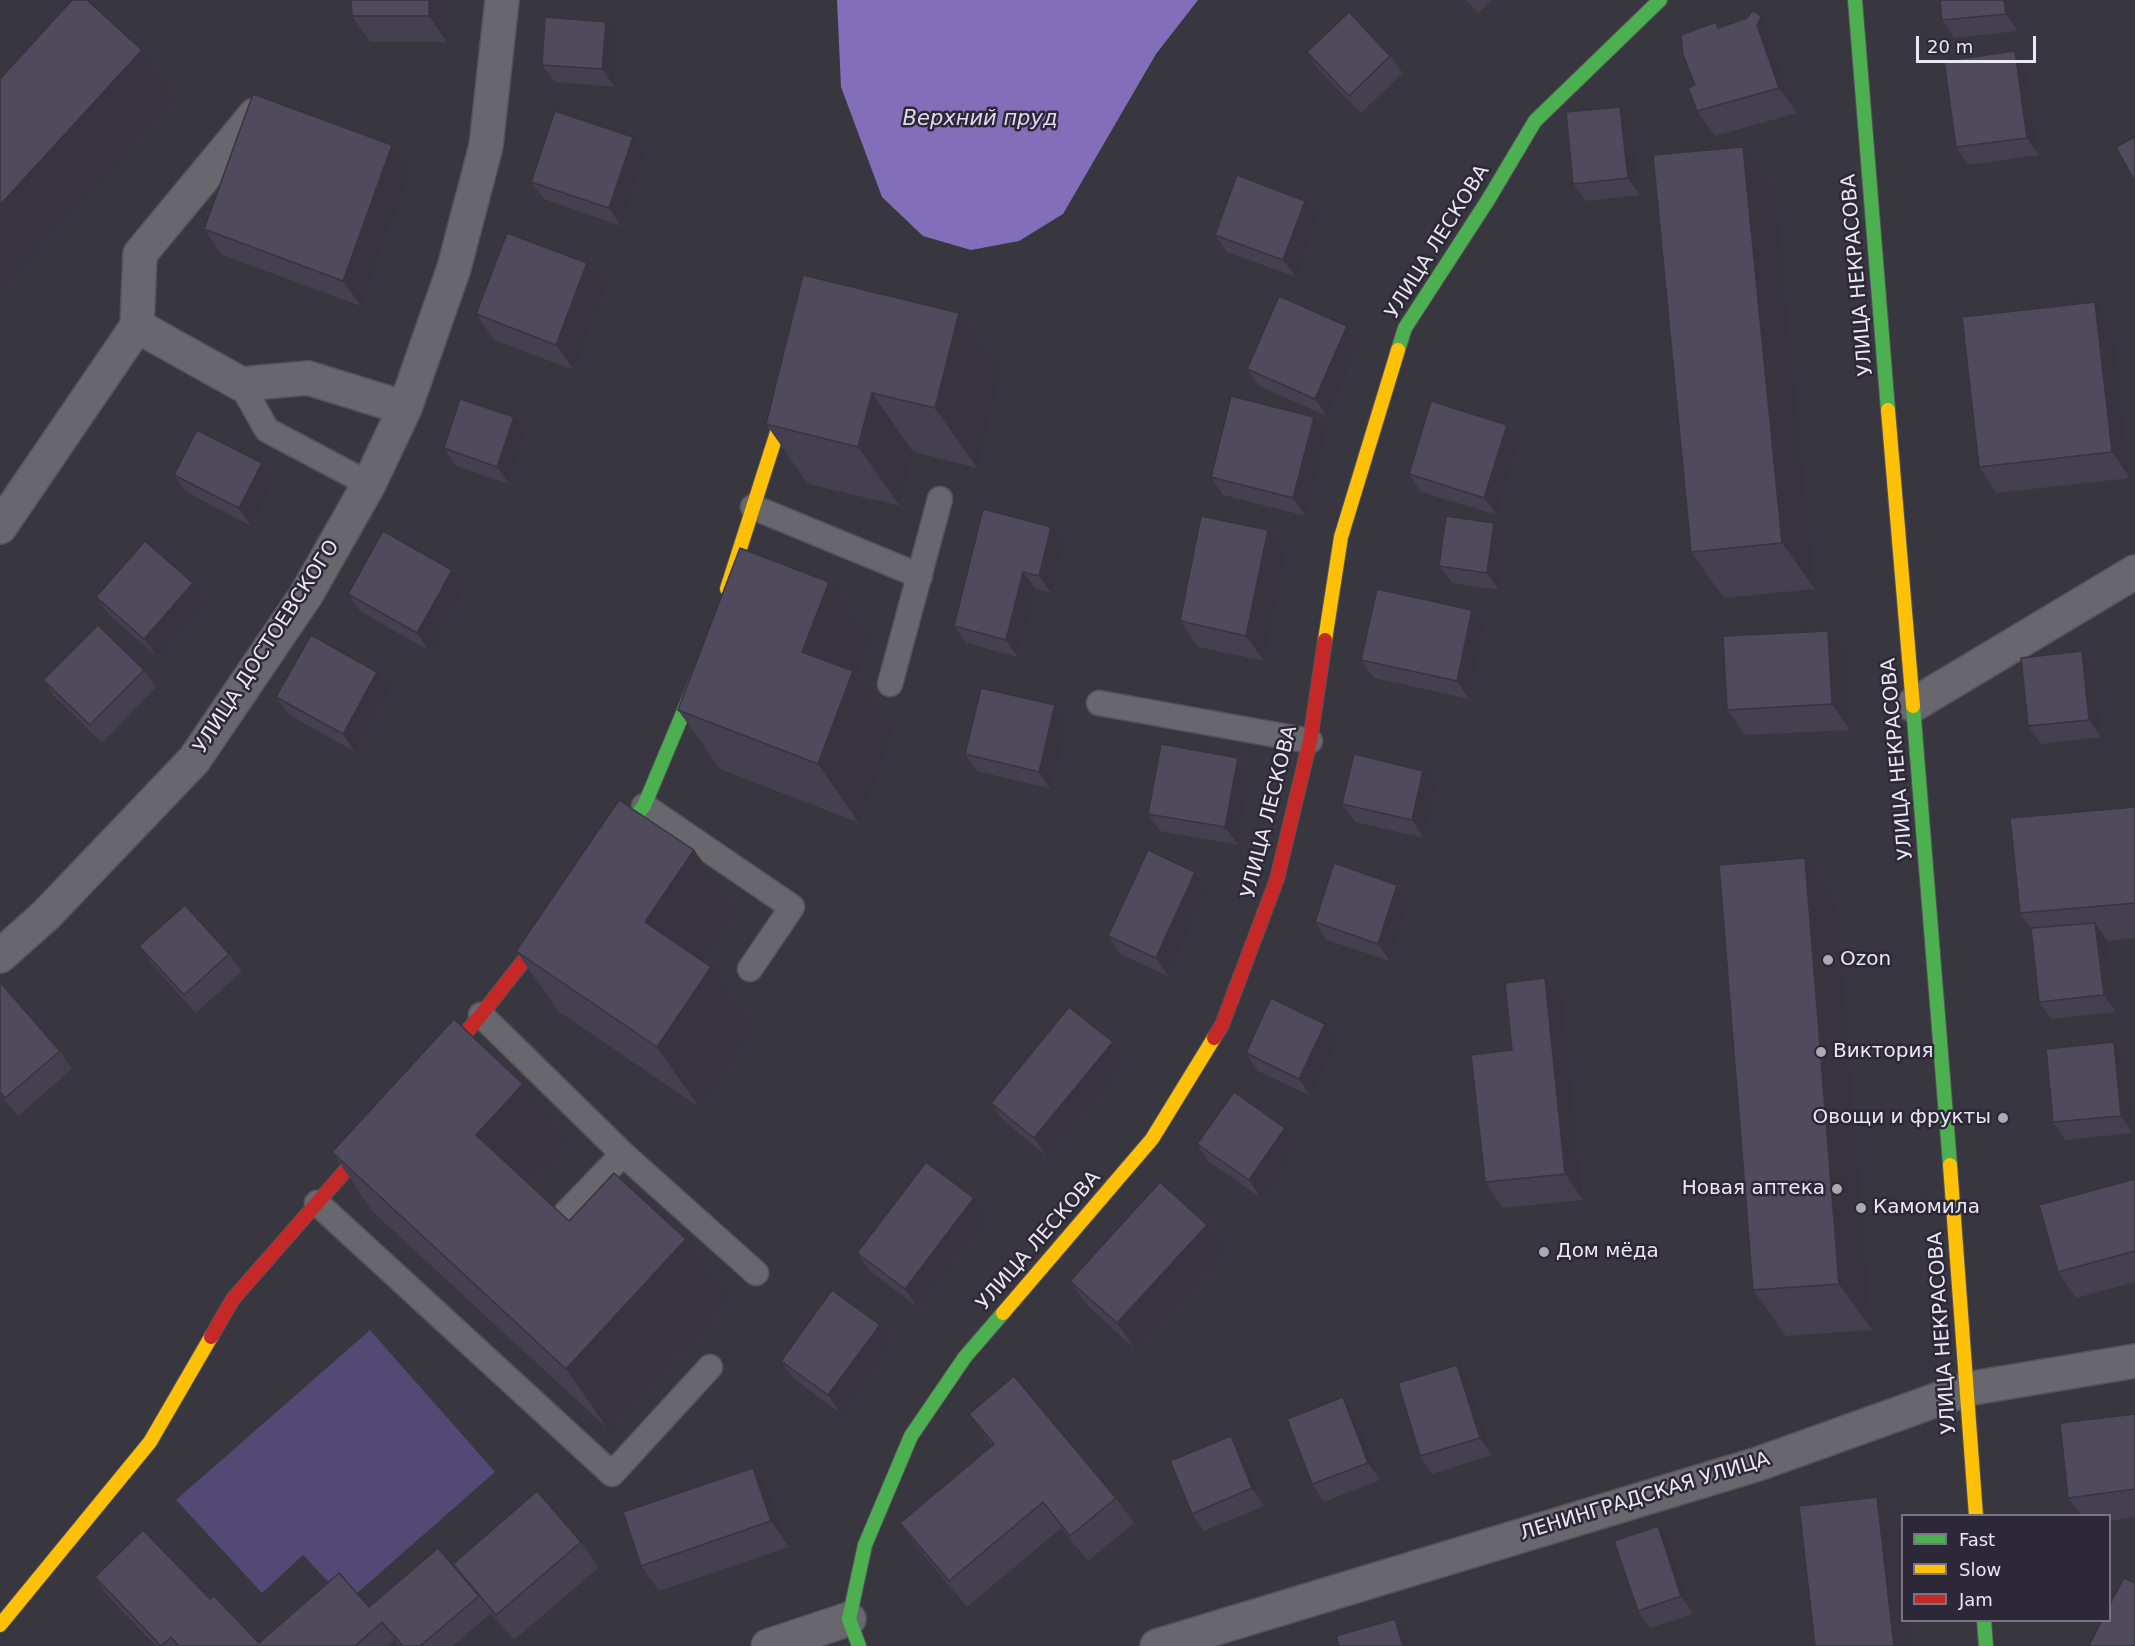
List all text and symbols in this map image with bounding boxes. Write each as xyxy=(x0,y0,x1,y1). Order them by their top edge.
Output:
scale bar xyxy=(1919,24,2039,62)
text: 20 m xyxy=(1927,36,1973,57)
water label: Верхний пруд xyxy=(903,107,1057,133)
street label: УЛИЦА ЛЕСКОВА xyxy=(1381,161,1495,323)
street label: УЛИЦА НЕКРАСОВА xyxy=(1837,173,1879,377)
street label: УЛИЦА ДОСТОЕВСКОГО xyxy=(189,536,345,758)
street label: УЛИЦА НЕКРАСОВА xyxy=(1877,657,1919,861)
street label: УЛИЦА ЛЕСКОВА xyxy=(1237,723,1303,901)
place label: Ozon xyxy=(1840,948,1891,972)
marker: Ozon xyxy=(1821,953,1835,967)
place label: Виктория xyxy=(1833,1040,1933,1064)
marker: Виктория xyxy=(1814,1045,1828,1059)
place label: Овощи и фрукты xyxy=(1813,1106,1991,1130)
marker: Овощи и фрукты xyxy=(1996,1111,2010,1125)
street label: УЛИЦА ЛЕСКОВА xyxy=(972,1166,1106,1316)
place label: Новая аптека xyxy=(1682,1177,1825,1201)
marker: Новая аптека xyxy=(1830,1182,1844,1196)
place label: Камомила xyxy=(1873,1196,1980,1220)
marker: Камомила xyxy=(1854,1201,1868,1215)
street label: УЛИЦА НЕКРАСОВА xyxy=(1924,1231,1962,1435)
place label: Дом мёда xyxy=(1556,1240,1659,1264)
marker: Дом мёда xyxy=(1537,1245,1551,1259)
street label: ЛЕНИНГРАДСКАЯ УЛИЦА xyxy=(1517,1448,1773,1546)
legend xyxy=(1901,1514,2111,1622)
text: Fast xyxy=(1959,1529,1995,1550)
text: Slow xyxy=(1959,1559,2001,1580)
text: Jam xyxy=(1959,1589,1993,1610)

